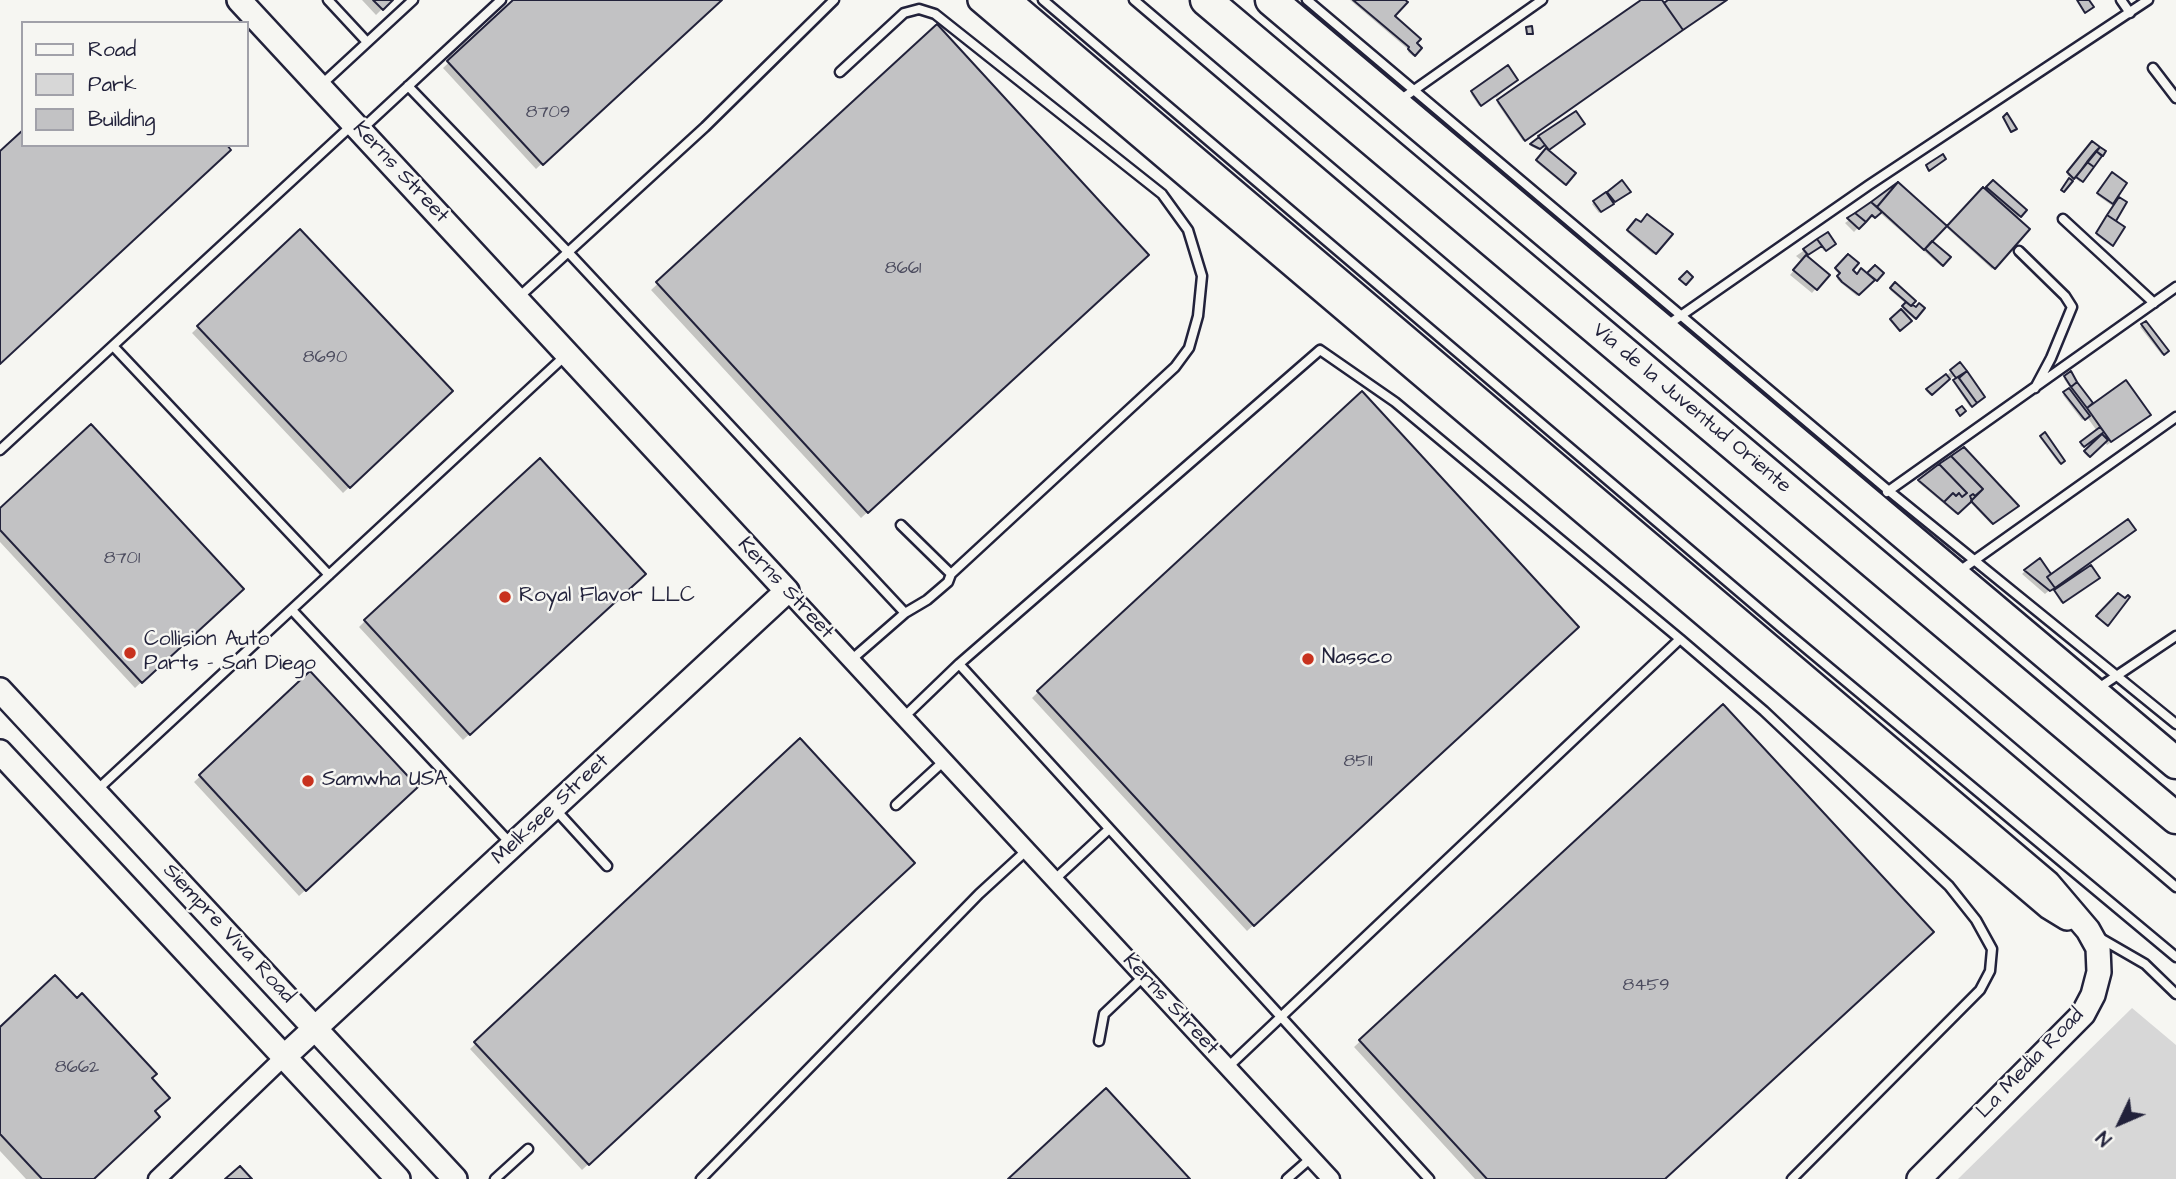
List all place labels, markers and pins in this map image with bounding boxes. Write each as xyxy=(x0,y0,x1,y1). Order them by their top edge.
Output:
place label: Royal Flavor LLC xyxy=(519,584,695,610)
marker: Royal Flavor LLC xyxy=(497,589,513,605)
place label: Collision Auto Parts - San Diego xyxy=(144,628,316,678)
marker: Collision Auto Parts - San Diego xyxy=(122,645,138,661)
place label: Nassco xyxy=(1322,646,1392,672)
marker: Nassco xyxy=(1300,651,1316,667)
place label: Samwha USA xyxy=(322,768,448,794)
marker: Samwha USA xyxy=(300,773,316,789)

